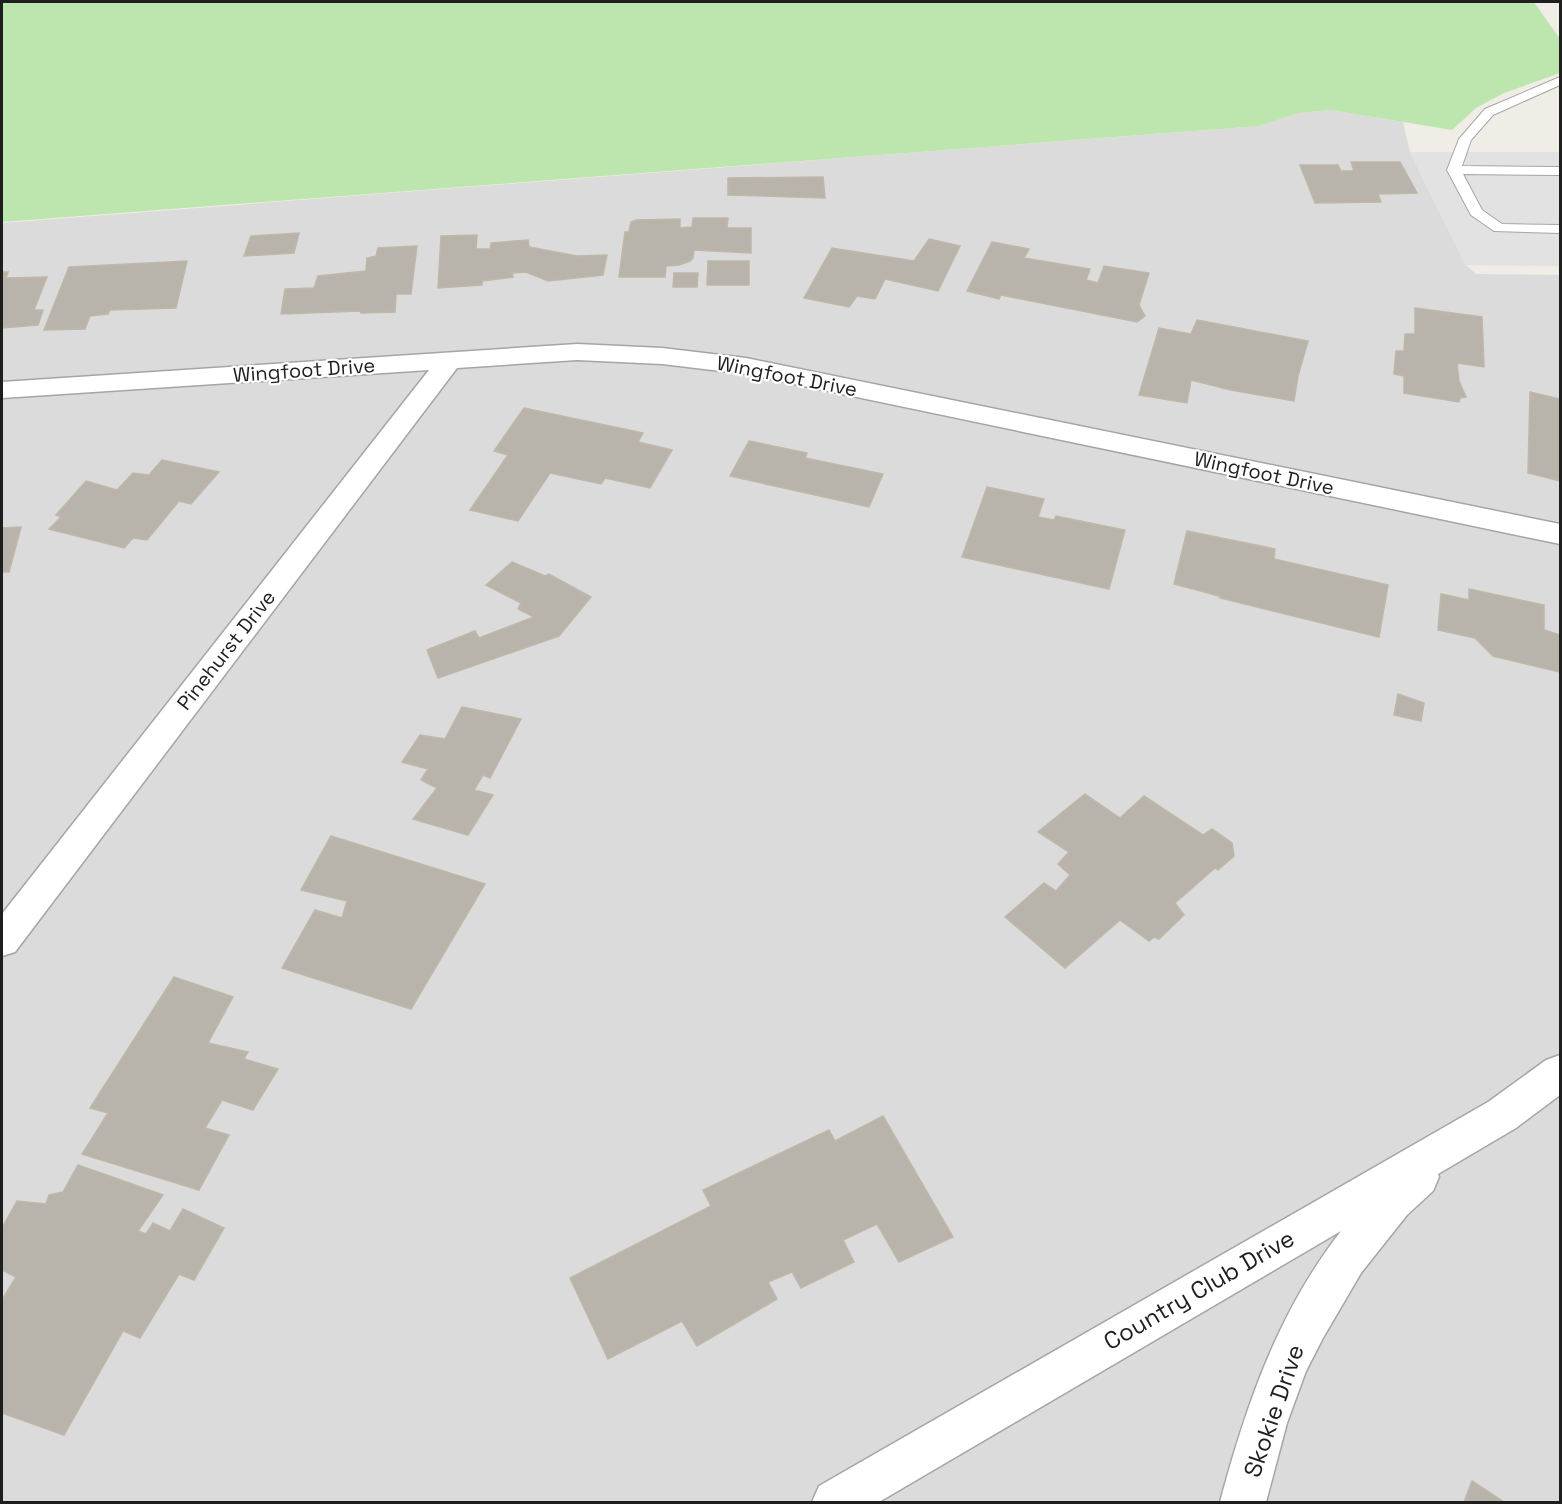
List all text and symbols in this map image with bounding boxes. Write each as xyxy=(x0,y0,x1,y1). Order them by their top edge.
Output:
street label: Wingfoot Drive xyxy=(715,350,859,402)
street label: Wingfoot Drive xyxy=(232,352,376,388)
street label: Wingfoot Drive xyxy=(1192,445,1336,501)
street label: Pinehurst Drive xyxy=(171,585,281,715)
street label: Country Club Drive xyxy=(1098,1222,1300,1357)
street label: Skokie Drive xyxy=(1236,1340,1311,1481)

